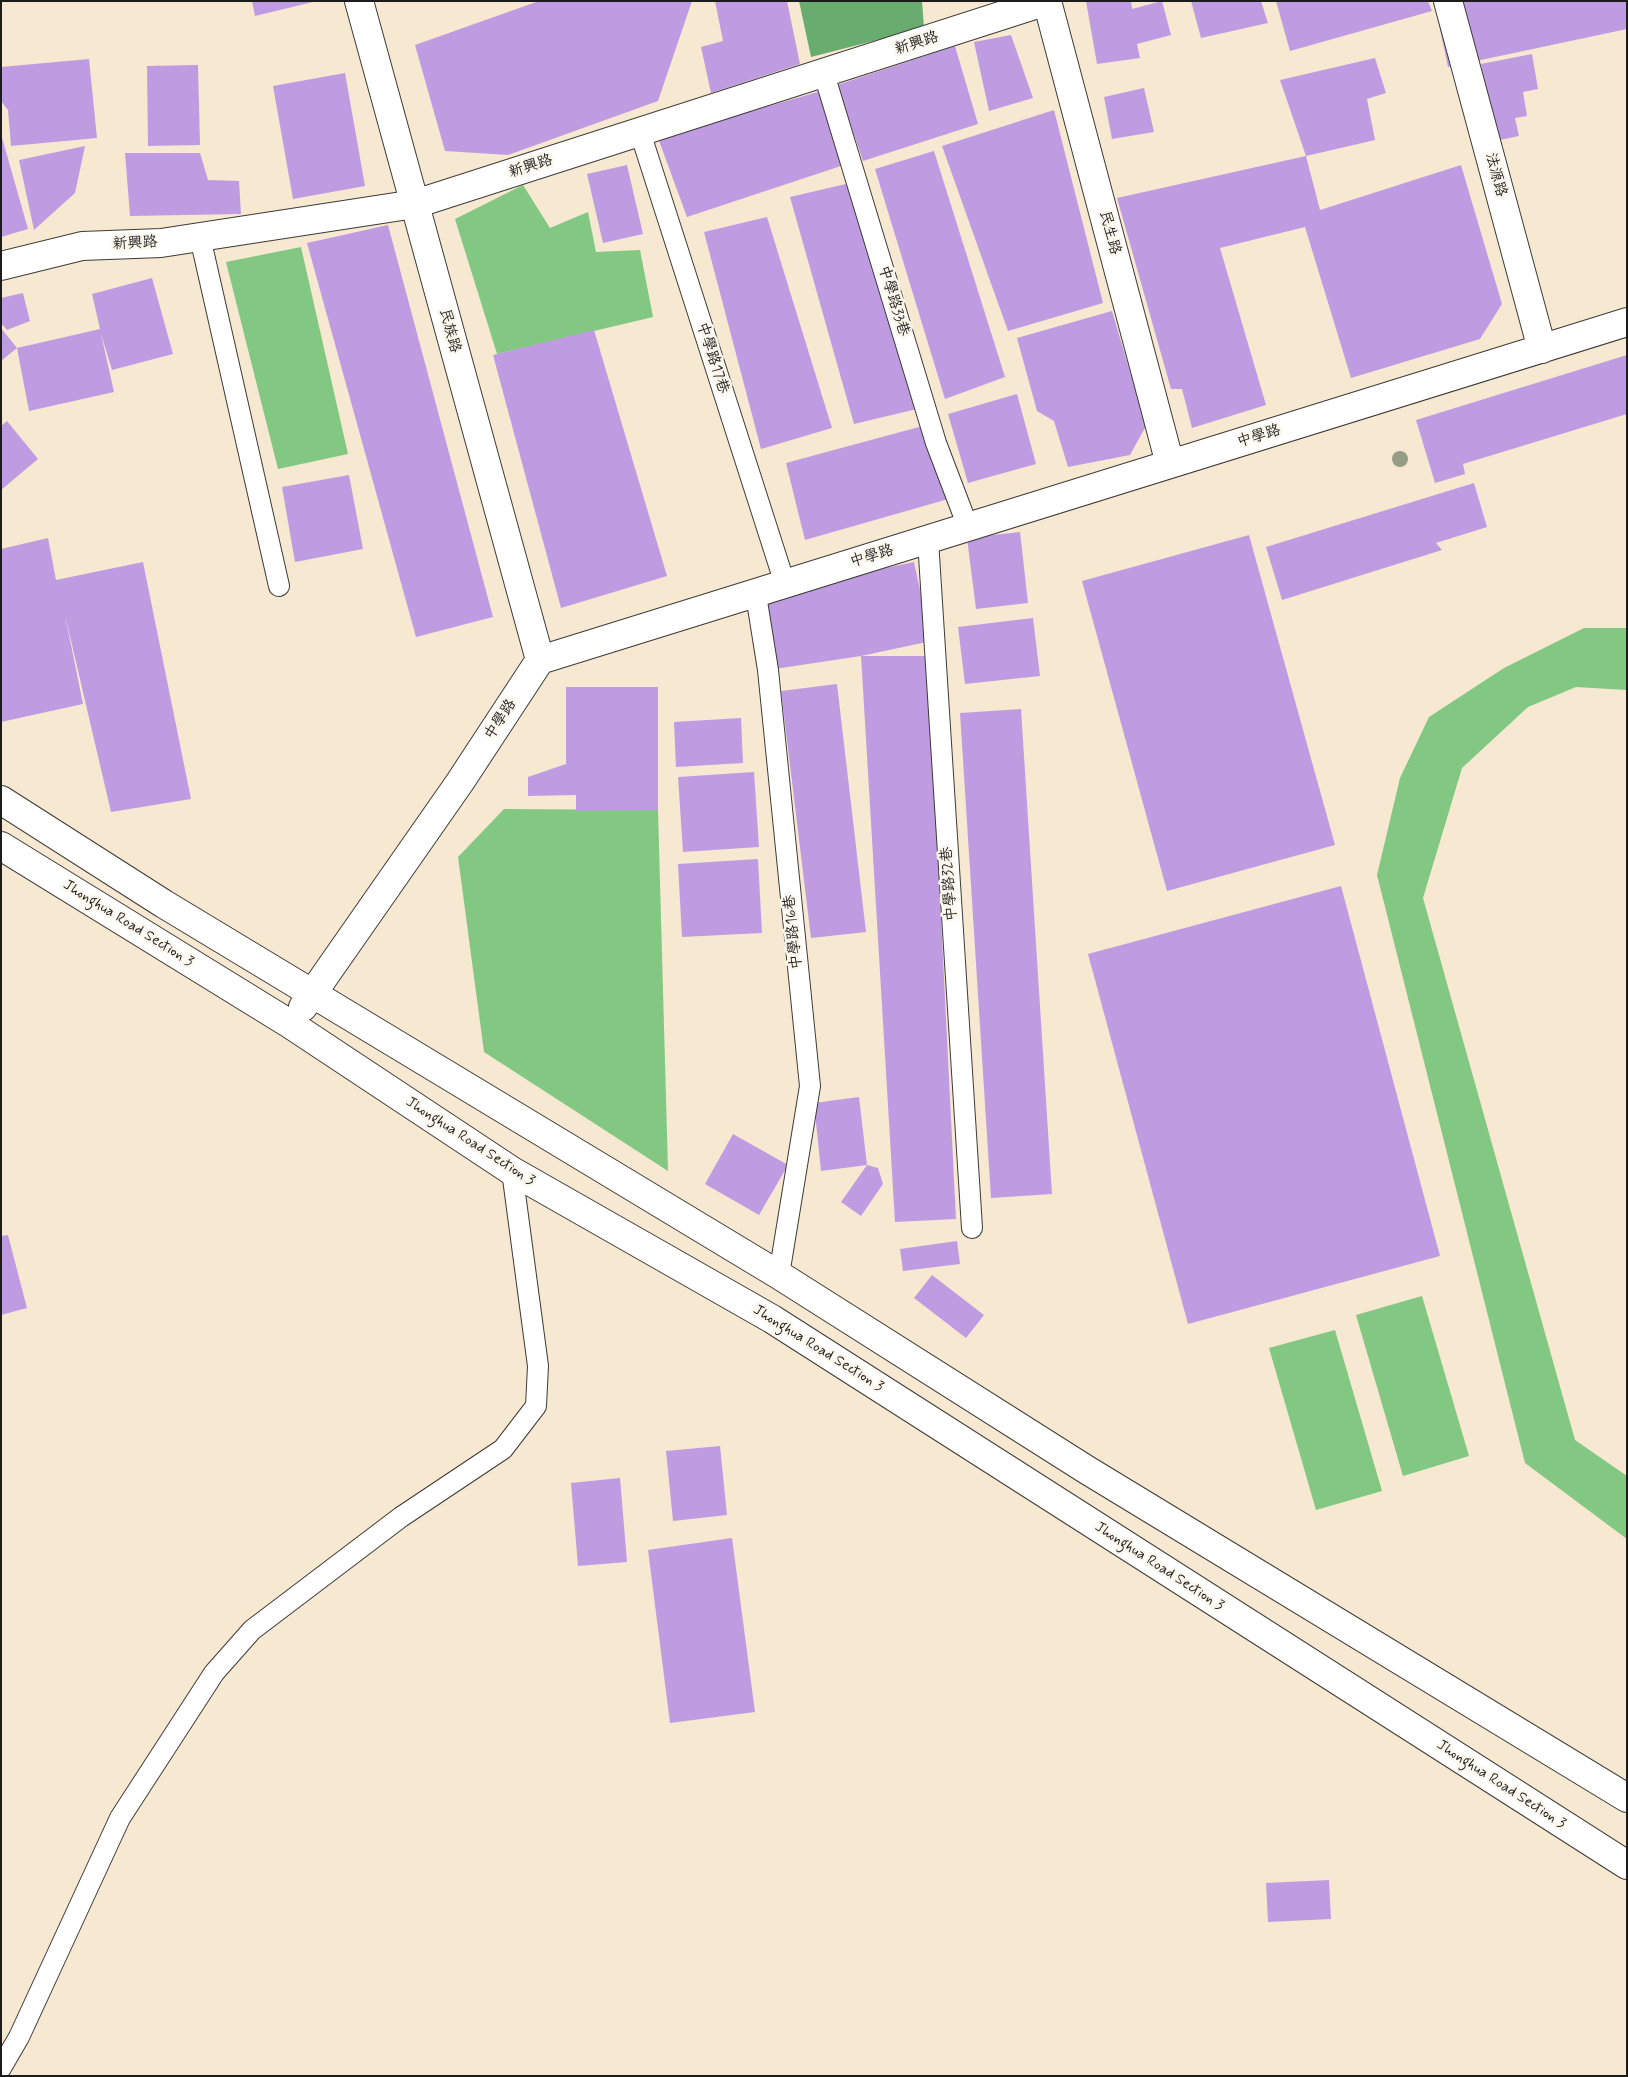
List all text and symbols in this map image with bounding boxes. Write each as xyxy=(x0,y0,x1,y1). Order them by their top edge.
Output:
street label: 新興路 xyxy=(893,28,941,60)
street label: 新興路 xyxy=(507,151,555,183)
street label: 法源路 xyxy=(1480,151,1510,199)
street label: 民生路 xyxy=(1094,209,1124,257)
street label: 新興路 xyxy=(112,234,158,254)
street label: 中學路33巷 xyxy=(874,263,912,339)
street label: 民族路 xyxy=(434,307,464,355)
street label: 中學路17巷 xyxy=(692,320,732,396)
street label: 中學路 xyxy=(1235,422,1283,452)
street label: 中學路 xyxy=(848,542,896,572)
street label: 中學路 xyxy=(481,696,521,744)
street label: 中學路32巷 xyxy=(938,846,962,922)
street label: Jhonghua Road Section 3 xyxy=(60,877,196,971)
street label: 中學路16巷 xyxy=(781,894,807,970)
street label: Jhonghua Road Section 3 xyxy=(402,1094,538,1190)
street label: Jhonghua Road Section 3 xyxy=(750,1302,886,1396)
street label: Jhonghua Road Section 3 xyxy=(1091,1519,1227,1615)
street label: Jhonghua Road Section 3 xyxy=(1433,1737,1569,1833)

